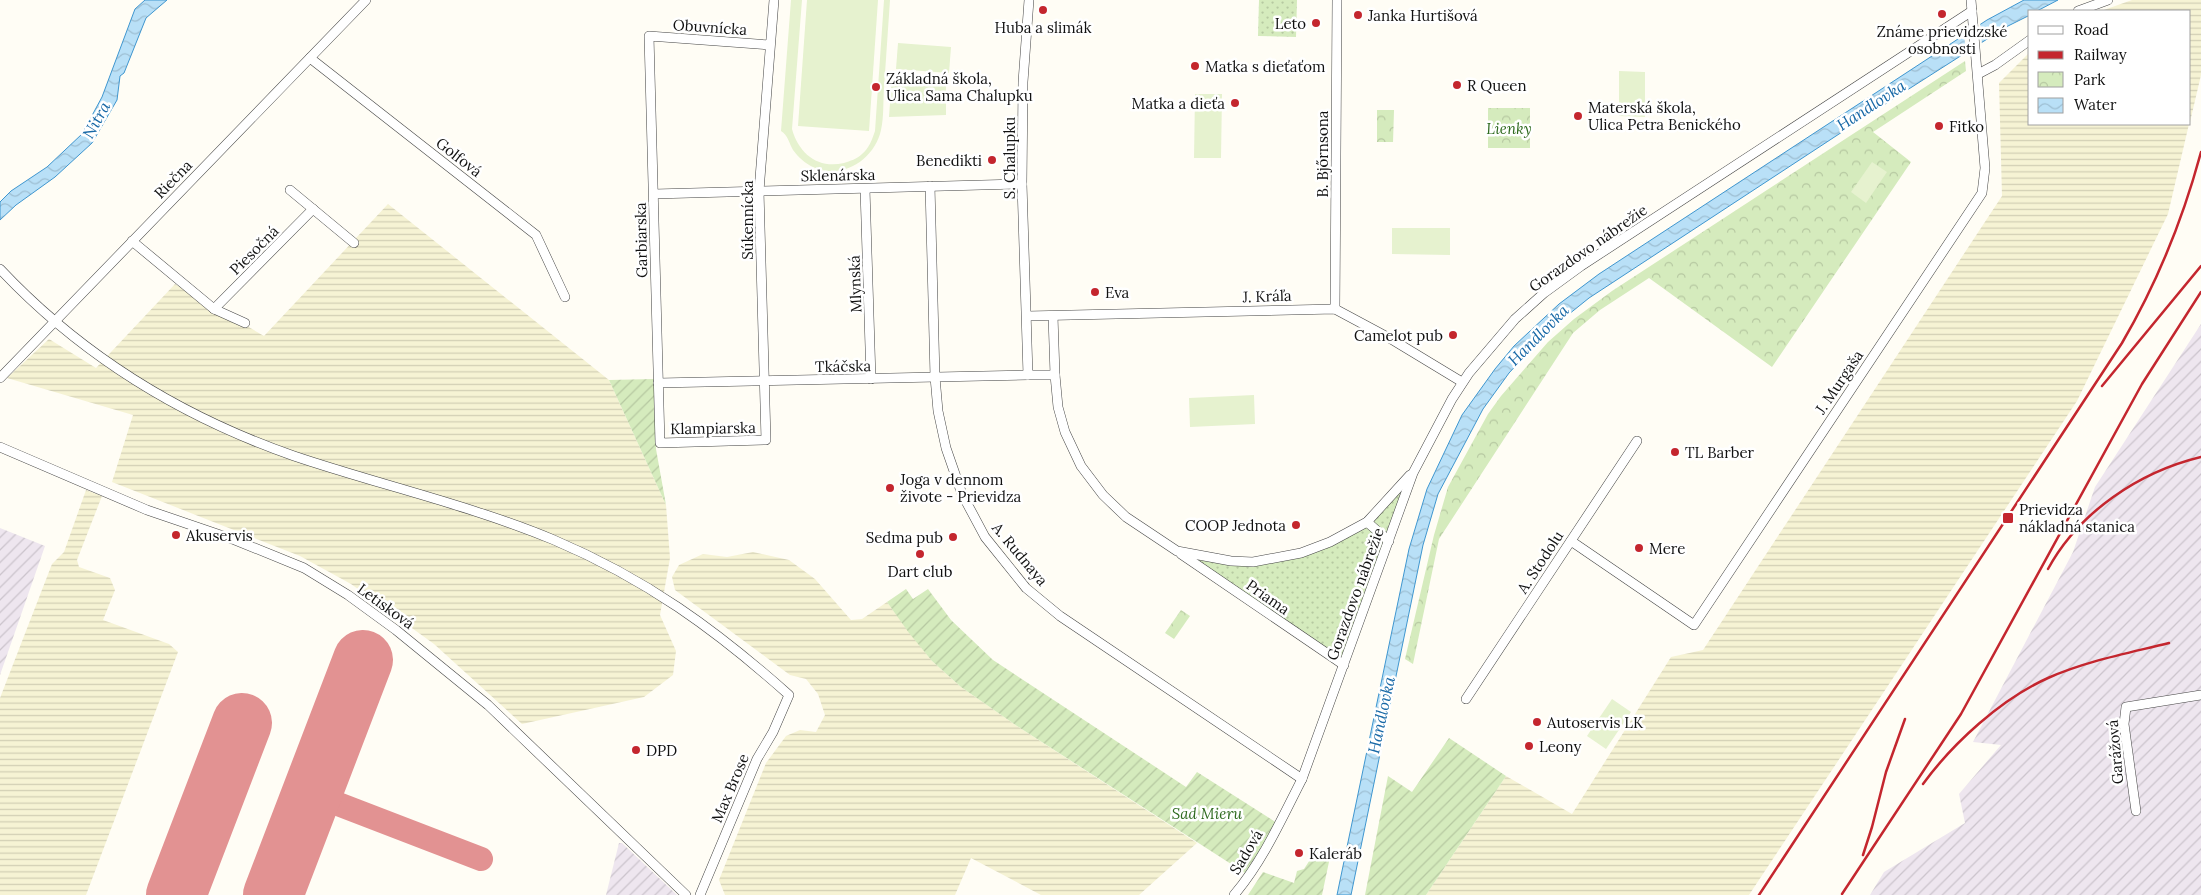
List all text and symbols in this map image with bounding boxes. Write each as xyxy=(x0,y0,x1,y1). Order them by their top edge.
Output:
marker: Huba a slimák xyxy=(1037,4,1049,16)
place label: Janka Hurtišová xyxy=(1367,6,1478,25)
marker: Známe prievidzské osobnosti xyxy=(1936,8,1948,20)
marker: Janka Hurtišová xyxy=(1352,9,1364,21)
legend xyxy=(2028,10,2191,125)
place label: Leto xyxy=(1275,14,1306,33)
street label: Obuvnícka xyxy=(672,15,748,39)
marker: Leto xyxy=(1310,17,1322,29)
place label: Huba a slimák xyxy=(995,18,1091,37)
text: Road xyxy=(2074,20,2109,39)
place label: Známe prievidzské osobnosti xyxy=(1877,22,2007,58)
text: Railway xyxy=(2074,45,2127,64)
place label: Matka s dieťaťom xyxy=(1205,57,1325,76)
marker: Matka s dieťaťom xyxy=(1189,60,1201,72)
place label: Základná škola, Ulica Sama Chalupku xyxy=(886,69,1033,105)
text: Park xyxy=(2074,70,2105,89)
water label: Handlovka xyxy=(1833,75,1909,135)
place label: R Queen xyxy=(1467,76,1527,95)
marker: R Queen xyxy=(1451,79,1463,91)
marker: Základná škola, Ulica Sama Chalupku xyxy=(870,81,882,93)
place label: Matka a dieťa xyxy=(1132,94,1225,113)
text: Water xyxy=(2074,95,2117,114)
marker: Matka a dieťa xyxy=(1229,97,1241,109)
water label: Nitra xyxy=(78,98,114,142)
place label: Materská škola, Ulica Petra Benického xyxy=(1588,98,1741,134)
street label: B. Bjőrnsona xyxy=(1313,110,1332,198)
marker: Materská škola, Ulica Petra Benického xyxy=(1572,110,1584,122)
street label: S. Chalupku xyxy=(1000,117,1019,199)
place label: Fitko xyxy=(1949,117,1984,136)
park label: Lienky xyxy=(1486,119,1532,138)
marker: Fitko xyxy=(1933,120,1945,132)
street label: Golfová xyxy=(432,133,486,181)
place label: Benedikti xyxy=(916,151,982,170)
marker: Benedikti xyxy=(986,154,998,166)
street label: Riečna xyxy=(150,155,196,202)
street label: Sklenárska xyxy=(800,165,876,185)
street label: Súkennícka xyxy=(738,180,757,260)
street label: Gorazdovo nábrežie xyxy=(1525,200,1651,296)
street label: Garbiarska xyxy=(631,202,651,278)
street label: Piesočná xyxy=(225,221,283,279)
street label: Mlynská xyxy=(844,255,865,313)
place label: Eva xyxy=(1105,283,1130,302)
marker: Eva xyxy=(1089,286,1101,298)
street label: J. Kráľa xyxy=(1241,286,1292,306)
water label: Handlovka xyxy=(1503,300,1573,370)
place label: Camelot pub xyxy=(1354,326,1443,345)
marker: Camelot pub xyxy=(1447,329,1459,341)
street label: J. Murgaša xyxy=(1810,346,1867,418)
street label: Tkáčska xyxy=(815,356,871,376)
street label: Klampiarska xyxy=(670,418,756,438)
place label: TL Barber xyxy=(1685,443,1755,462)
marker: TL Barber xyxy=(1669,446,1681,458)
place label: Joga v dennom živote - Prievidza xyxy=(899,470,1022,506)
marker: Joga v dennom živote - Prievidza xyxy=(884,482,896,494)
place label: Prievidza nákladná stanica xyxy=(2019,500,2135,536)
marker: Prievidza nákladná stanica xyxy=(2001,511,2015,525)
place label: COOP Jednota xyxy=(1185,516,1286,535)
street label: A. Rudnaya xyxy=(987,518,1052,590)
marker: COOP Jednota xyxy=(1290,519,1302,531)
street label: Gorazdovo nábrežie xyxy=(1322,525,1388,663)
place label: Akuservis xyxy=(185,526,253,545)
street label: A. Stodolu xyxy=(1512,527,1567,598)
place label: Sedma pub xyxy=(866,528,943,547)
marker: Akuservis xyxy=(170,529,182,541)
marker: Sedma pub xyxy=(947,531,959,543)
place label: Mere xyxy=(1649,539,1685,558)
marker: Mere xyxy=(1633,542,1645,554)
marker: Dart club xyxy=(914,548,926,560)
place label: Dart club xyxy=(888,562,953,581)
street label: Priama xyxy=(1243,575,1294,619)
street label: Letisková xyxy=(354,579,418,633)
water label: Handlovka xyxy=(1363,675,1399,755)
place label: Autoservis LK xyxy=(1546,713,1644,732)
marker: Autoservis LK xyxy=(1531,716,1543,728)
street label: Garážová xyxy=(2103,719,2127,785)
place label: Leony xyxy=(1539,737,1582,756)
marker: Leony xyxy=(1523,740,1535,752)
place label: DPD xyxy=(646,741,677,760)
marker: DPD xyxy=(630,744,642,756)
street label: Max Brose xyxy=(707,751,753,825)
park label: Sad Mieru xyxy=(1172,804,1242,823)
street label: Sadová xyxy=(1225,826,1267,878)
place label: Kaleráb xyxy=(1309,844,1362,863)
marker: Kaleráb xyxy=(1293,847,1305,859)

